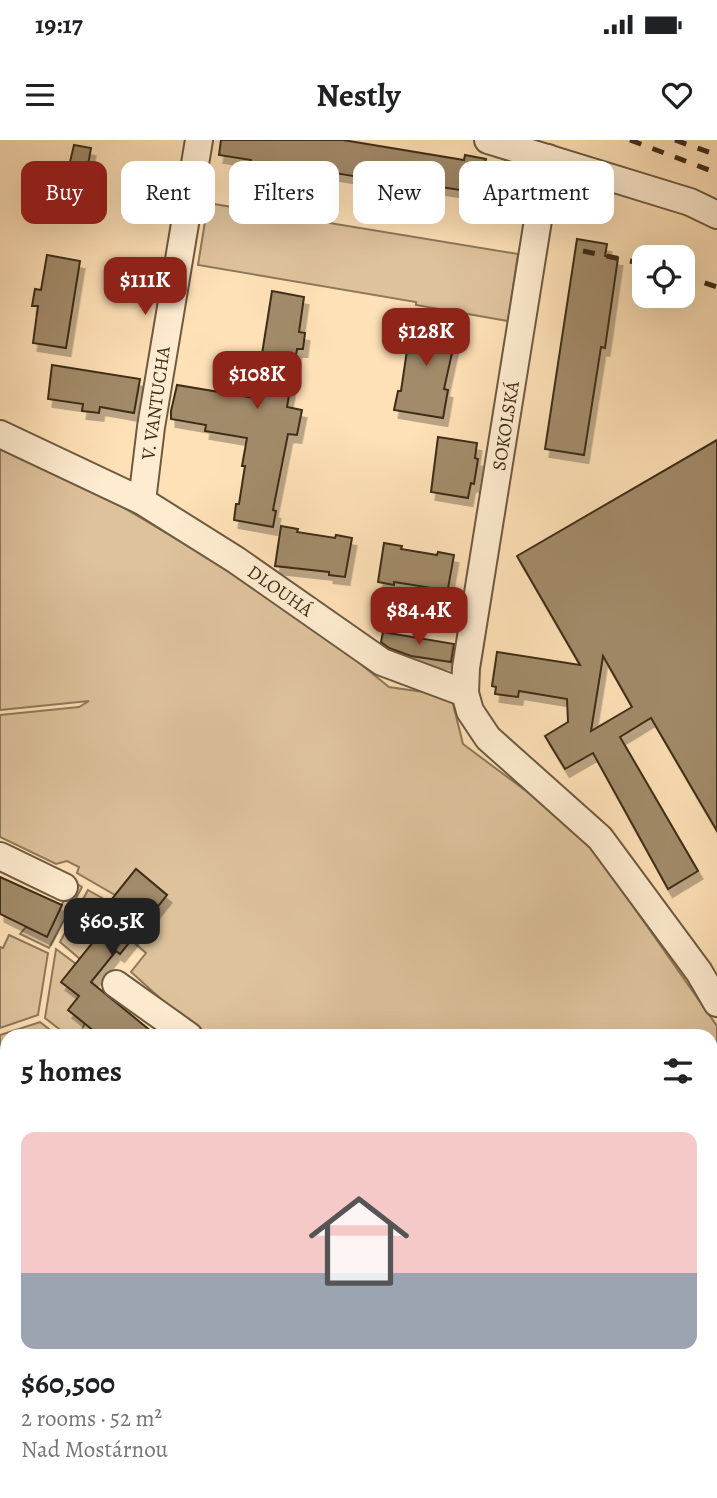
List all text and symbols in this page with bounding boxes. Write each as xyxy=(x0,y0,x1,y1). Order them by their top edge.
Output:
text: 19:17 xyxy=(35,7,83,42)
text: Nestly xyxy=(316,73,401,117)
icon: menu xyxy=(21,76,59,114)
icon: heart xyxy=(658,76,696,114)
chip: Buy xyxy=(21,161,107,224)
chip: Rent xyxy=(121,161,215,224)
chip: Filters xyxy=(229,161,339,224)
chip: New xyxy=(353,161,445,224)
chip: Apartment xyxy=(459,161,614,224)
map controls xyxy=(632,245,695,308)
button: locate xyxy=(632,245,695,308)
pin: $111K xyxy=(96,258,194,317)
text: $111K xyxy=(120,264,170,295)
pin: $128K xyxy=(377,308,475,368)
text: $128K xyxy=(398,315,454,346)
street label: V. VANTUCHA xyxy=(135,344,177,462)
pin: $108K xyxy=(208,352,306,411)
text: $108K xyxy=(229,358,285,389)
street label: SOKOLSKÁ xyxy=(486,378,526,473)
street label: DLOUHÁ xyxy=(242,559,319,623)
pin: $84.4K xyxy=(362,588,476,647)
text: $84.4K xyxy=(387,594,451,625)
pin: $60.5K xyxy=(55,898,169,958)
text: $60.5K xyxy=(80,905,144,936)
text: 5 homes xyxy=(21,1051,122,1091)
icon: filters xyxy=(659,1052,697,1090)
icon: home xyxy=(296,1178,422,1304)
text: $60,500 xyxy=(21,1363,115,1403)
text: 2 rooms · 52 m² xyxy=(21,1403,162,1434)
text: Nad Mostárnou xyxy=(21,1434,168,1465)

